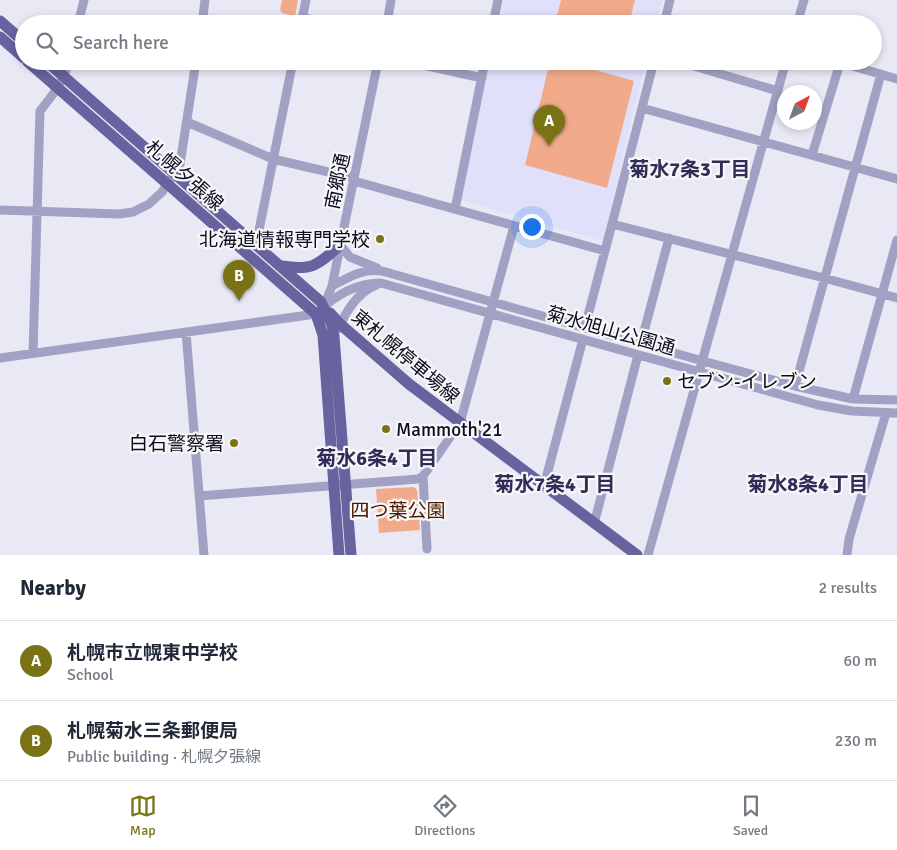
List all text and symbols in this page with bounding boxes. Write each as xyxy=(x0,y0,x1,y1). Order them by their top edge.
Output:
search box xyxy=(15,15,882,70)
icon: search xyxy=(33,29,61,57)
text: Search here xyxy=(73,31,169,55)
north arrow xyxy=(777,85,822,130)
pin: A xyxy=(533,105,565,146)
street label: 札幌夕張線 xyxy=(141,136,228,216)
street label: 南郷通 xyxy=(320,151,356,212)
district label: 菊水7条3丁目 xyxy=(629,157,751,182)
your location xyxy=(519,214,545,240)
place label: 北海道情報専門学校 xyxy=(199,228,370,252)
marker: 北海道情報専門学校 xyxy=(374,233,386,245)
pin: B xyxy=(223,260,255,301)
street label: 菊水旭山公園通 xyxy=(543,301,678,361)
street label: 東札幌停車場線 xyxy=(347,305,464,409)
place label: セブン-イレブン xyxy=(677,370,817,394)
marker: セブン-イレブン xyxy=(661,375,673,387)
place label: Mammoth'21 xyxy=(396,418,502,442)
marker: Mammoth'21 xyxy=(380,423,392,435)
place label: 白石警察署 xyxy=(129,432,224,456)
marker: 白石警察署 xyxy=(228,437,240,449)
district label: 菊水6条4丁目 xyxy=(316,446,438,471)
district label: 菊水7条4丁目 xyxy=(494,472,616,497)
district label: 菊水8条4丁目 xyxy=(747,472,869,497)
park label: 四つ葉公園 xyxy=(350,499,446,523)
text: Nearby xyxy=(20,575,86,601)
text: 2 results xyxy=(818,578,877,598)
text: 札幌市立幌東中学校 xyxy=(67,641,238,665)
text: A xyxy=(31,651,41,671)
text: 60 m xyxy=(843,651,877,671)
text: School xyxy=(67,665,113,685)
text: 札幌菊水三条郵便局 xyxy=(67,719,238,743)
text: B xyxy=(31,731,41,751)
text: 230 m xyxy=(835,731,877,751)
text: Public building · 札幌夕張線 xyxy=(67,747,261,767)
tab: Map xyxy=(129,792,157,839)
tab: Directions xyxy=(414,792,475,839)
tab: Saved xyxy=(733,792,768,839)

